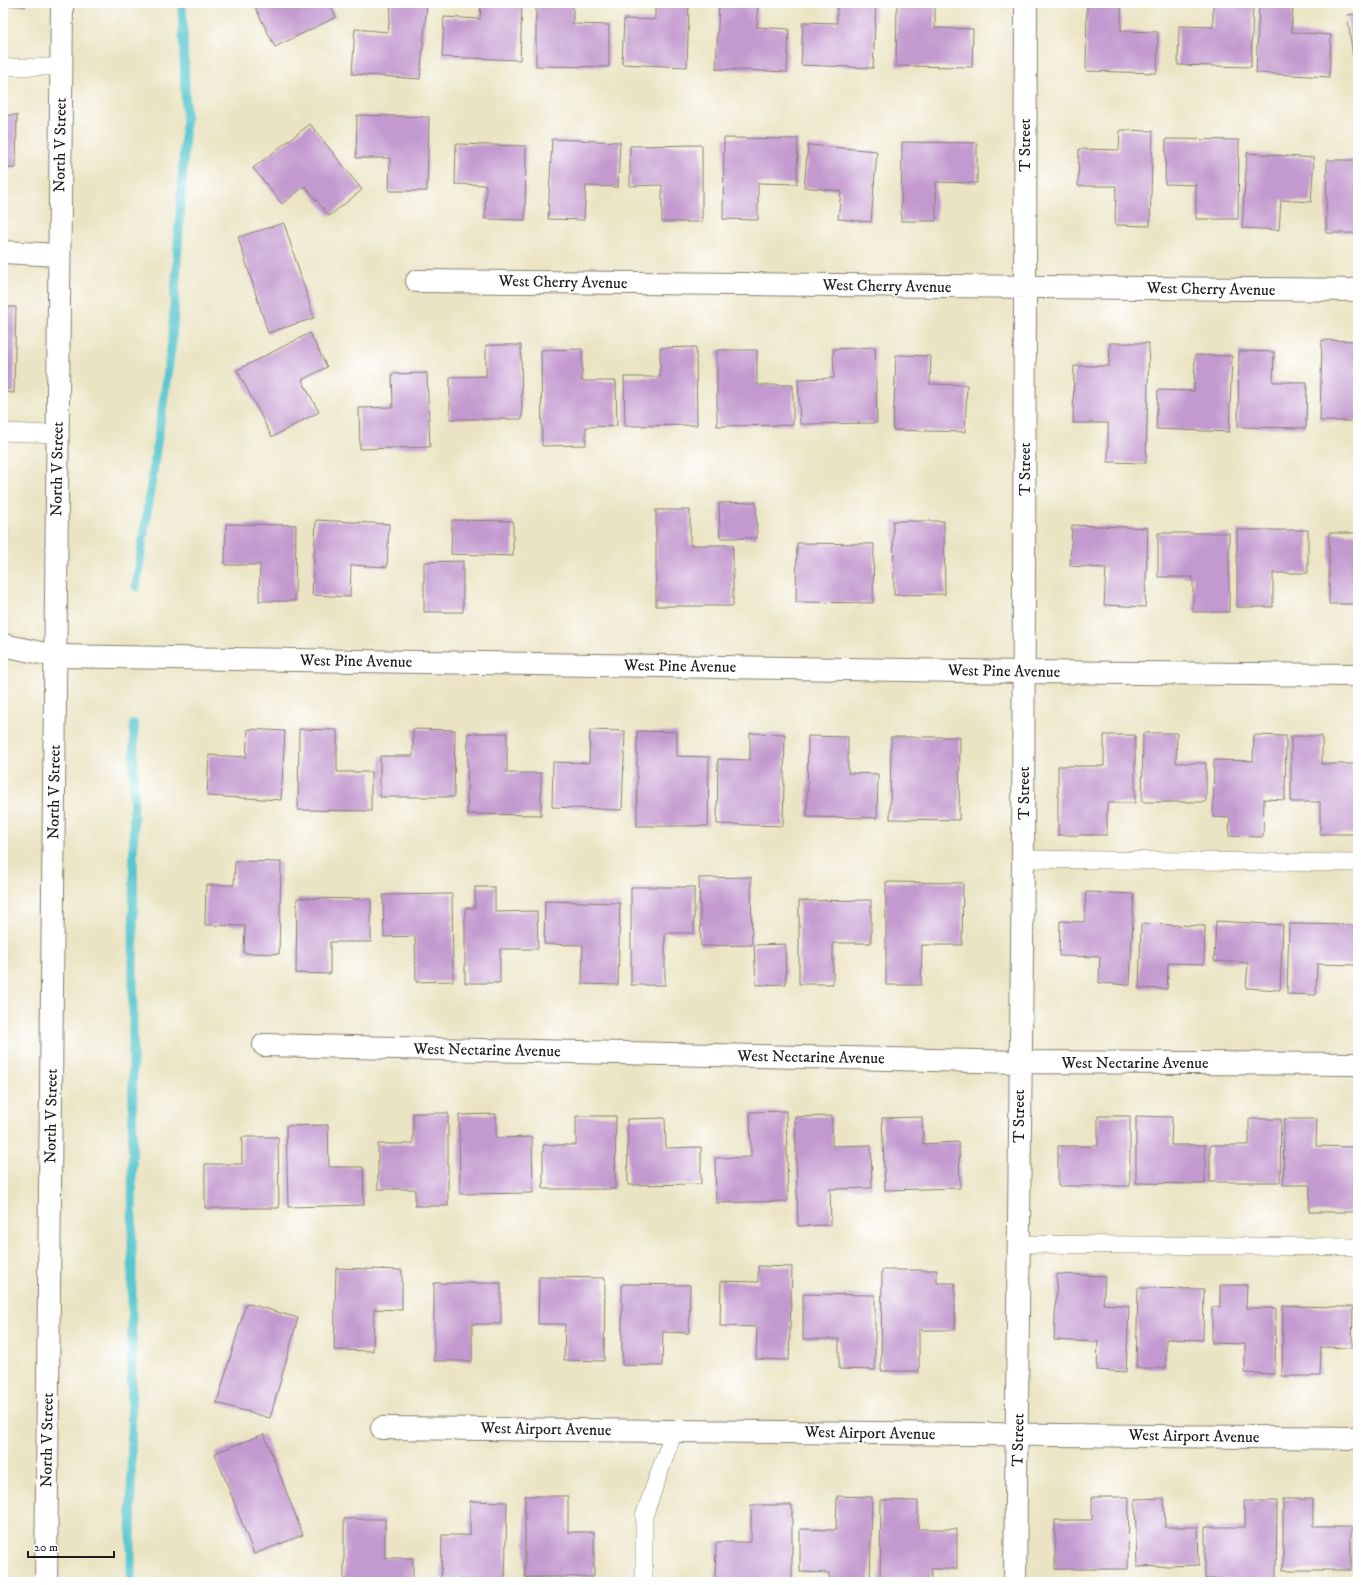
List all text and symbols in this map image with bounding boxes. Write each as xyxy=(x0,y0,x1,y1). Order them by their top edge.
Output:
street label: North V Street xyxy=(49,97,71,193)
street label: T Street xyxy=(1015,118,1035,172)
street label: West Cherry Avenue xyxy=(497,271,628,293)
street label: West Cherry Avenue xyxy=(821,275,952,297)
street label: West Cherry Avenue xyxy=(1145,278,1276,300)
street label: North V Street xyxy=(46,421,68,517)
street label: T Street xyxy=(1015,442,1035,496)
street label: West Pine Avenue xyxy=(299,650,413,672)
street label: West Pine Avenue xyxy=(623,655,737,677)
street label: West Pine Avenue xyxy=(947,660,1061,682)
street label: North V Street xyxy=(43,744,65,840)
street label: T Street xyxy=(1014,766,1034,820)
street label: West Nectarine Avenue xyxy=(412,1039,561,1061)
street label: West Nectarine Avenue xyxy=(736,1046,885,1068)
street label: West Nectarine Avenue xyxy=(1060,1053,1209,1073)
street label: North V Street xyxy=(40,1068,62,1164)
street label: T Street xyxy=(1009,1089,1029,1143)
street label: North V Street xyxy=(36,1392,58,1488)
street label: T Street xyxy=(1008,1413,1028,1467)
street label: West Airport Avenue xyxy=(479,1418,612,1440)
street label: West Airport Avenue xyxy=(803,1422,936,1444)
street label: West Airport Avenue xyxy=(1127,1425,1260,1447)
scale bar xyxy=(28,1533,114,1559)
text: 20 m xyxy=(34,1540,58,1555)

